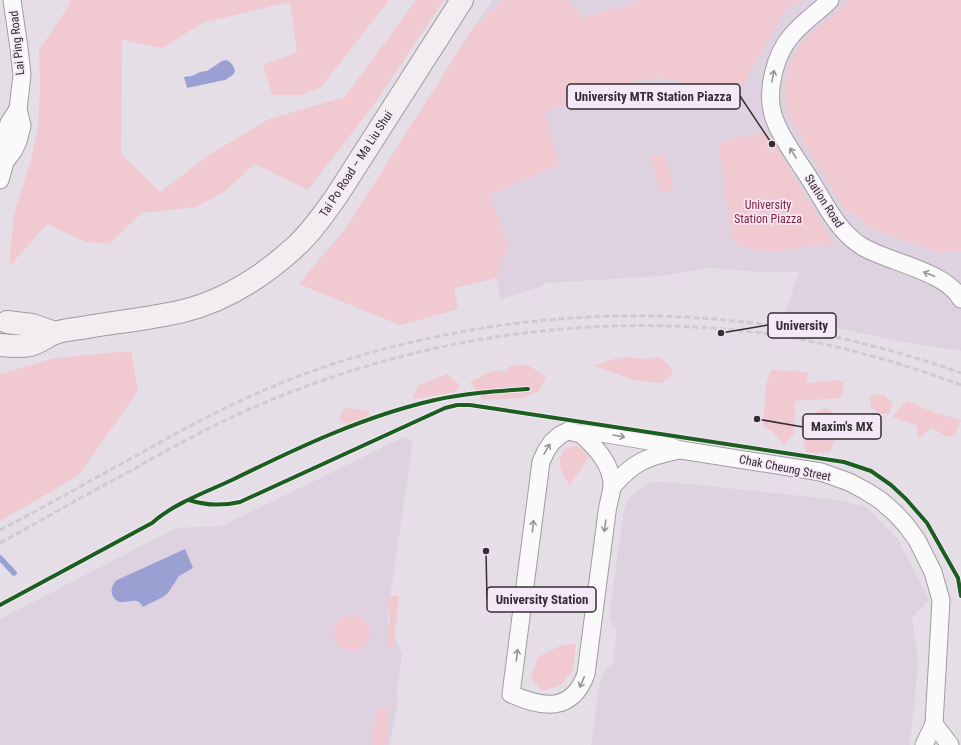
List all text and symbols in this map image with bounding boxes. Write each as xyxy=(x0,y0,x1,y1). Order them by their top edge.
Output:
street label: Lai Ping Road xyxy=(7,10,27,76)
one-way arrow xyxy=(770,70,778,83)
callout: University MTR Station Piazza xyxy=(567,84,740,109)
text: University MTR Station Piazza xyxy=(574,89,732,104)
street label: Tai Po Road – Ma Liu Shui xyxy=(316,108,396,220)
one-way arrow xyxy=(789,148,797,159)
street label: Station Road xyxy=(802,172,846,230)
park label: University Station Piazza xyxy=(734,198,802,226)
one-way arrow xyxy=(924,270,936,278)
callout: University xyxy=(768,313,836,338)
text: University xyxy=(776,318,828,333)
callout: Maxim's MX xyxy=(803,414,881,439)
text: Maxim's MX xyxy=(811,419,874,434)
one-way arrow xyxy=(613,432,626,440)
one-way arrow xyxy=(544,443,552,455)
street label: Chak Cheung Street xyxy=(738,452,832,484)
one-way arrow xyxy=(601,519,609,532)
one-way arrow xyxy=(529,520,537,533)
callout: University Station xyxy=(487,587,596,612)
text: University Station xyxy=(496,592,588,607)
one-way arrow xyxy=(513,649,521,662)
one-way arrow xyxy=(578,675,586,687)

